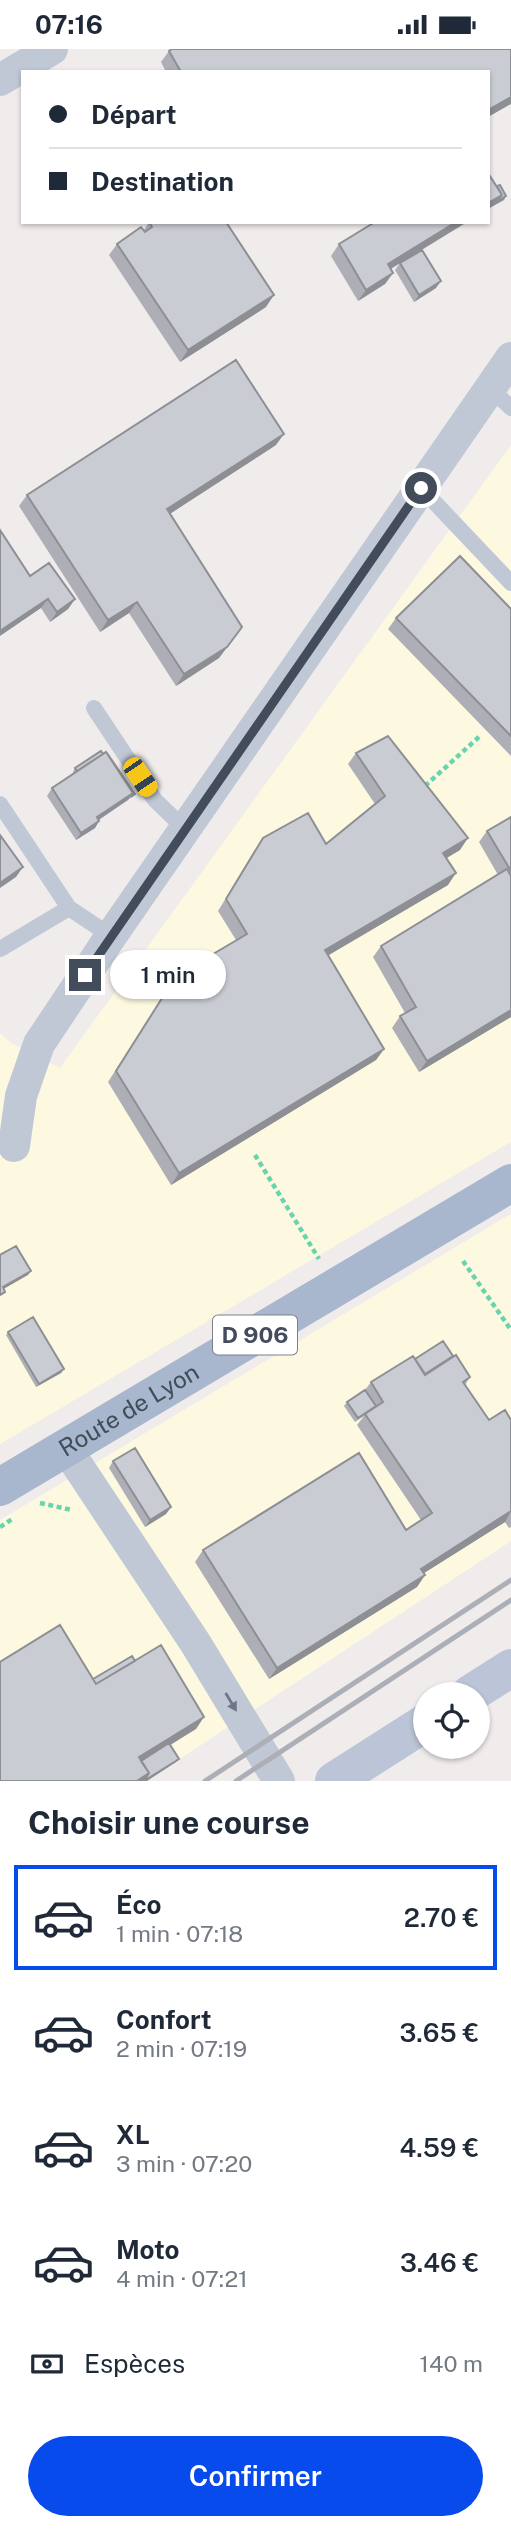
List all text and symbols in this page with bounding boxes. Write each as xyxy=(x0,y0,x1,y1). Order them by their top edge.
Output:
text: 07:16 xyxy=(35,9,103,40)
text: Départ xyxy=(91,99,177,130)
text: Destination xyxy=(91,166,234,197)
route start xyxy=(405,472,437,504)
car xyxy=(120,754,161,800)
callout: 1 min xyxy=(110,951,225,999)
route end xyxy=(69,959,101,991)
text: 1 min xyxy=(141,961,195,988)
road number: D 906 xyxy=(213,1315,297,1355)
street label: Route de Lyon xyxy=(53,1357,203,1462)
map controls xyxy=(413,1682,490,1759)
button: locate xyxy=(413,1682,490,1759)
one-way arrow xyxy=(225,1692,238,1711)
text: Choisir une course xyxy=(28,1804,310,1841)
icon: car xyxy=(32,1886,95,1949)
text: Éco xyxy=(116,1889,162,1920)
text: 2.70 € xyxy=(404,1902,479,1933)
text: 1 min · 07:18 xyxy=(116,1920,243,1947)
icon: car xyxy=(32,2001,95,2064)
text: Confort xyxy=(116,2004,212,2035)
text: 3.65 € xyxy=(399,2017,479,2048)
text: 2 min · 07:19 xyxy=(116,2035,247,2062)
icon: car xyxy=(32,2116,95,2179)
text: XL xyxy=(116,2119,150,2150)
text: 4.59 € xyxy=(400,2132,479,2163)
text: 3 min · 07:20 xyxy=(116,2150,252,2177)
icon: car xyxy=(32,2231,95,2294)
text: Moto xyxy=(116,2234,179,2265)
text: 3.46 € xyxy=(400,2247,479,2278)
text: 4 min · 07:21 xyxy=(116,2265,248,2292)
icon: cash xyxy=(28,2345,66,2383)
text: Espèces xyxy=(84,2348,185,2379)
text: 140 m xyxy=(420,2350,483,2377)
button: Confirmer xyxy=(28,2436,483,2516)

